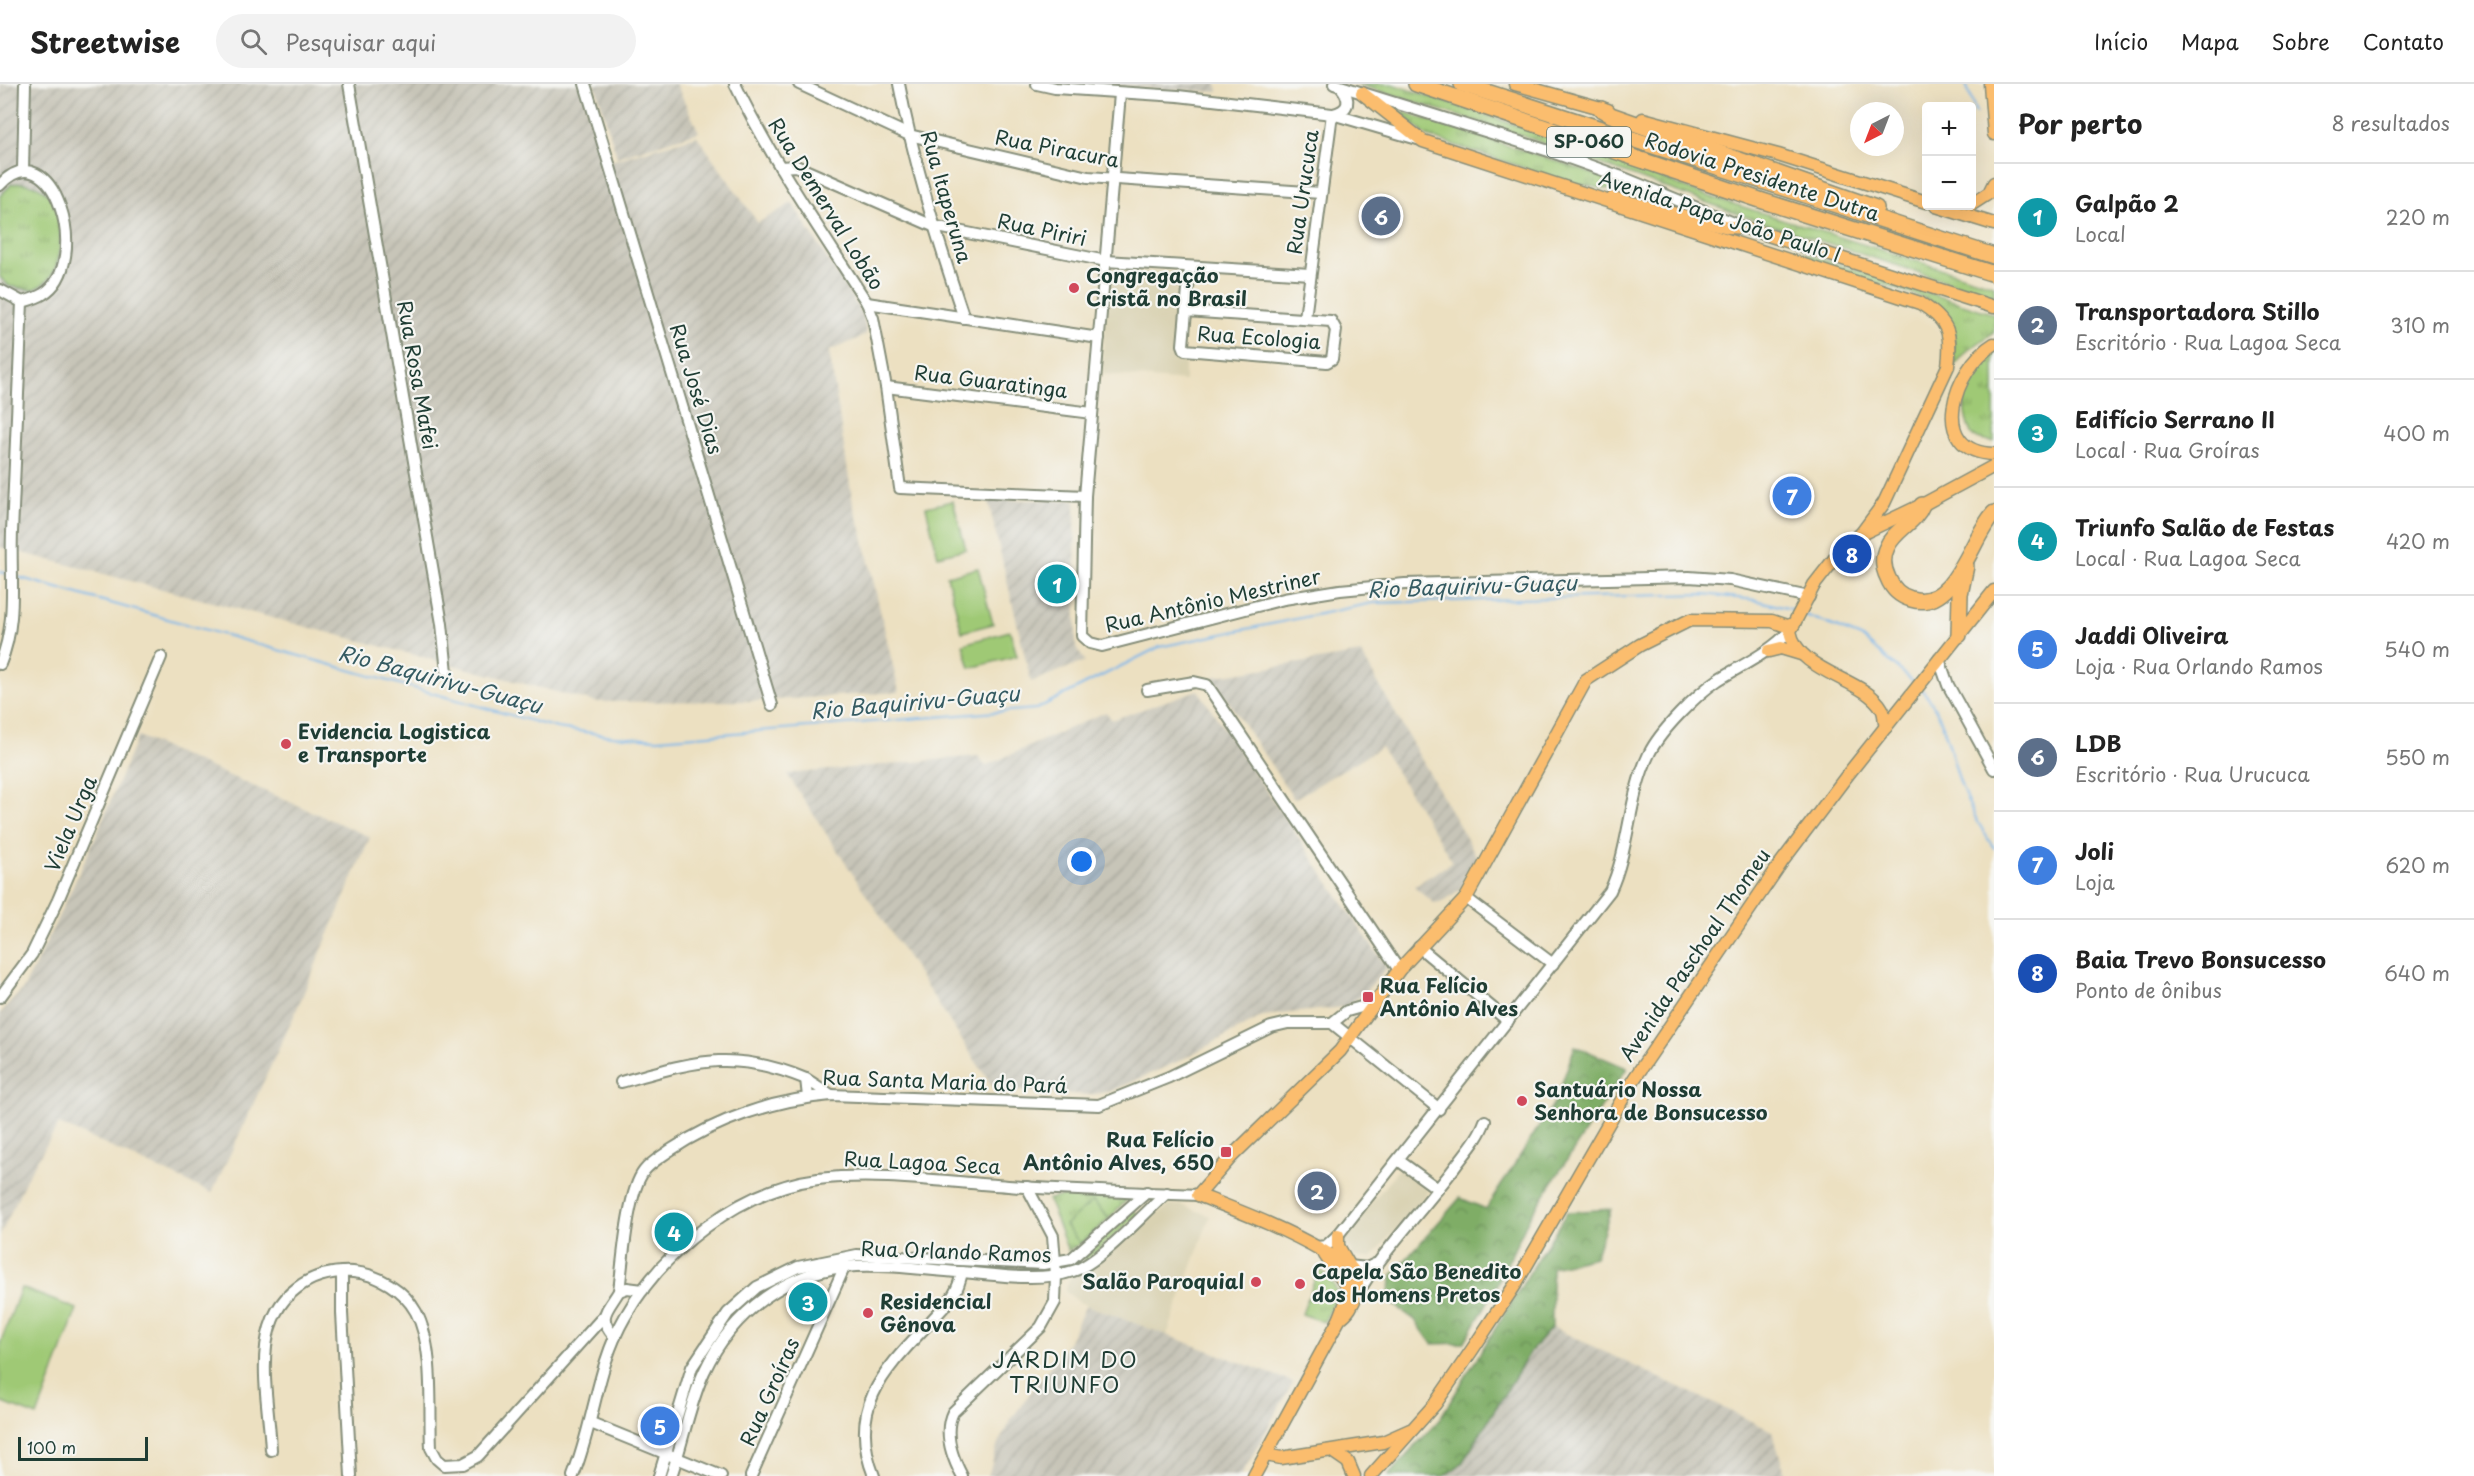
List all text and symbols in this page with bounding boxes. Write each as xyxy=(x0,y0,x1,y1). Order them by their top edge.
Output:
search box xyxy=(216,14,636,68)
text: Streetwise xyxy=(30,20,180,63)
icon: search xyxy=(237,25,270,58)
text: Pesquisar aqui xyxy=(285,25,436,58)
text: Início xyxy=(2094,25,2148,57)
text: Mapa xyxy=(2181,25,2239,57)
text: Sobre xyxy=(2272,25,2330,57)
text: Contato xyxy=(2363,25,2444,57)
north arrow xyxy=(1850,102,1904,156)
map controls xyxy=(1922,102,1976,210)
button: + xyxy=(1922,102,1976,156)
text: Por perto xyxy=(2018,104,2142,143)
text: 8 resultados xyxy=(2331,108,2450,138)
street label: Rua Demerval Lobão xyxy=(762,111,892,295)
street label: Rua Piracura xyxy=(993,121,1123,175)
street label: Rodovia Presidente Dutra xyxy=(1641,124,1884,228)
street label: Rua Itaperuna xyxy=(914,127,980,267)
street label: Rua Urucuca xyxy=(1278,127,1326,256)
road number: SP-060 xyxy=(1547,127,1631,157)
button: − xyxy=(1922,156,1976,210)
street label: Avenida Papa João Paulo I xyxy=(1595,163,1845,269)
text: Galpão 2 xyxy=(2075,186,2179,219)
pin: 6 xyxy=(1362,194,1400,238)
text: 1 xyxy=(2033,202,2042,232)
text: 220 m xyxy=(2386,202,2450,232)
street label: Rua Piriri xyxy=(995,205,1090,253)
text: Local xyxy=(2075,219,2126,249)
place label: Congregação Cristã no Brasil xyxy=(1086,260,1247,313)
marker: Congregação Cristã no Brasil xyxy=(1067,281,1081,295)
text: Transportadora Stillo xyxy=(2075,294,2319,327)
street label: Rua Rosa Mafei xyxy=(390,298,446,452)
text: 2 xyxy=(2030,310,2045,340)
text: 310 m xyxy=(2390,310,2450,340)
street label: Rua Ecologia xyxy=(1196,318,1323,356)
street label: Rua José Dias xyxy=(663,320,731,458)
text: Escritório · Rua Lagoa Seca xyxy=(2075,327,2341,357)
street label: Rua Guaratinga xyxy=(913,357,1070,405)
text: Edifício Serrano II xyxy=(2075,402,2275,435)
text: 3 xyxy=(2031,418,2044,448)
text: 400 m xyxy=(2383,418,2450,448)
text: Local · Rua Groíras xyxy=(2075,435,2260,465)
pin: 7 xyxy=(1772,474,1812,518)
text: Triunfo Salão de Festas xyxy=(2075,510,2334,543)
text: 4 xyxy=(2031,526,2044,556)
text: 420 m xyxy=(2386,526,2450,556)
pin: 8 xyxy=(1832,532,1872,576)
text: Local · Rua Lagoa Seca xyxy=(2075,543,2300,573)
street label: Rua Antônio Mestriner xyxy=(1102,560,1324,639)
pin: 1 xyxy=(1038,562,1076,606)
water label: Rio Baquirivu-Guaçu xyxy=(1367,565,1579,605)
text: Jaddi Oliveira xyxy=(2075,618,2229,651)
text: 5 xyxy=(2031,634,2044,664)
text: 540 m xyxy=(2384,634,2450,664)
water label: Rio Baquirivu-Guaçu xyxy=(335,636,548,721)
text: Loja · Rua Orlando Ramos xyxy=(2075,651,2323,681)
water label: Rio Baquirivu-Guaçu xyxy=(809,676,1022,726)
place label: Evidencia Logistica e Transporte xyxy=(298,716,490,769)
text: LDB xyxy=(2075,726,2122,759)
marker: Evidencia Logistica e Transporte xyxy=(279,737,293,751)
text: 6 xyxy=(2030,742,2045,772)
text: 550 m xyxy=(2385,742,2450,772)
text: Escritório · Rua Urucuca xyxy=(2075,759,2310,789)
street label: Viela Urga xyxy=(36,771,104,876)
text: Joli xyxy=(2075,834,2114,867)
street label: Avenida Paschoal Thomeu xyxy=(1611,842,1777,1067)
your location xyxy=(1067,847,1096,876)
text: 7 xyxy=(2032,850,2043,880)
text: 620 m xyxy=(2386,850,2450,880)
text: Loja xyxy=(2075,867,2115,897)
text: Baia Trevo Bonsucesso xyxy=(2075,942,2326,975)
text: 8 xyxy=(2031,958,2044,988)
text: 640 m xyxy=(2384,958,2450,988)
place label: Rua Felício Antônio Alves xyxy=(1380,970,1518,1023)
text: Ponto de ônibus xyxy=(2075,975,2222,1005)
marker: Rua Felício Antônio Alves xyxy=(1361,990,1375,1004)
street label: Rua Santa Maria do Pará xyxy=(822,1062,1068,1100)
place label: Santuário Nossa Senhora de Bonsucesso xyxy=(1534,1074,1768,1127)
marker: Santuário Nossa Senhora de Bonsucesso xyxy=(1515,1094,1529,1108)
place label: Rua Felício Antônio Alves, 650 xyxy=(1023,1124,1214,1177)
street label: Rua Lagoa Seca xyxy=(843,1143,1001,1181)
marker: Rua Felício Antônio Alves, 650 xyxy=(1219,1145,1233,1159)
pin: 2 xyxy=(1298,1168,1336,1214)
pin: 4 xyxy=(654,1210,694,1254)
street label: Rua Orlando Ramos xyxy=(860,1233,1052,1269)
place label: Capela São Benedito dos Homens Pretos xyxy=(1312,1256,1521,1309)
place label: Salão Paroquial xyxy=(1082,1266,1244,1296)
marker: Salão Paroquial xyxy=(1249,1275,1263,1289)
marker: Capela São Benedito dos Homens Pretos xyxy=(1293,1277,1307,1291)
pin: 3 xyxy=(788,1280,828,1324)
place label: Residencial Gênova xyxy=(880,1286,991,1339)
marker: Residencial Gênova xyxy=(861,1306,875,1320)
street label: Rua Groíras xyxy=(732,1333,806,1451)
district label: JARDIM DO TRIUNFO xyxy=(992,1342,1138,1400)
pin: 5 xyxy=(640,1404,680,1448)
scale bar xyxy=(18,1434,148,1462)
text: 100 m xyxy=(27,1435,76,1459)

